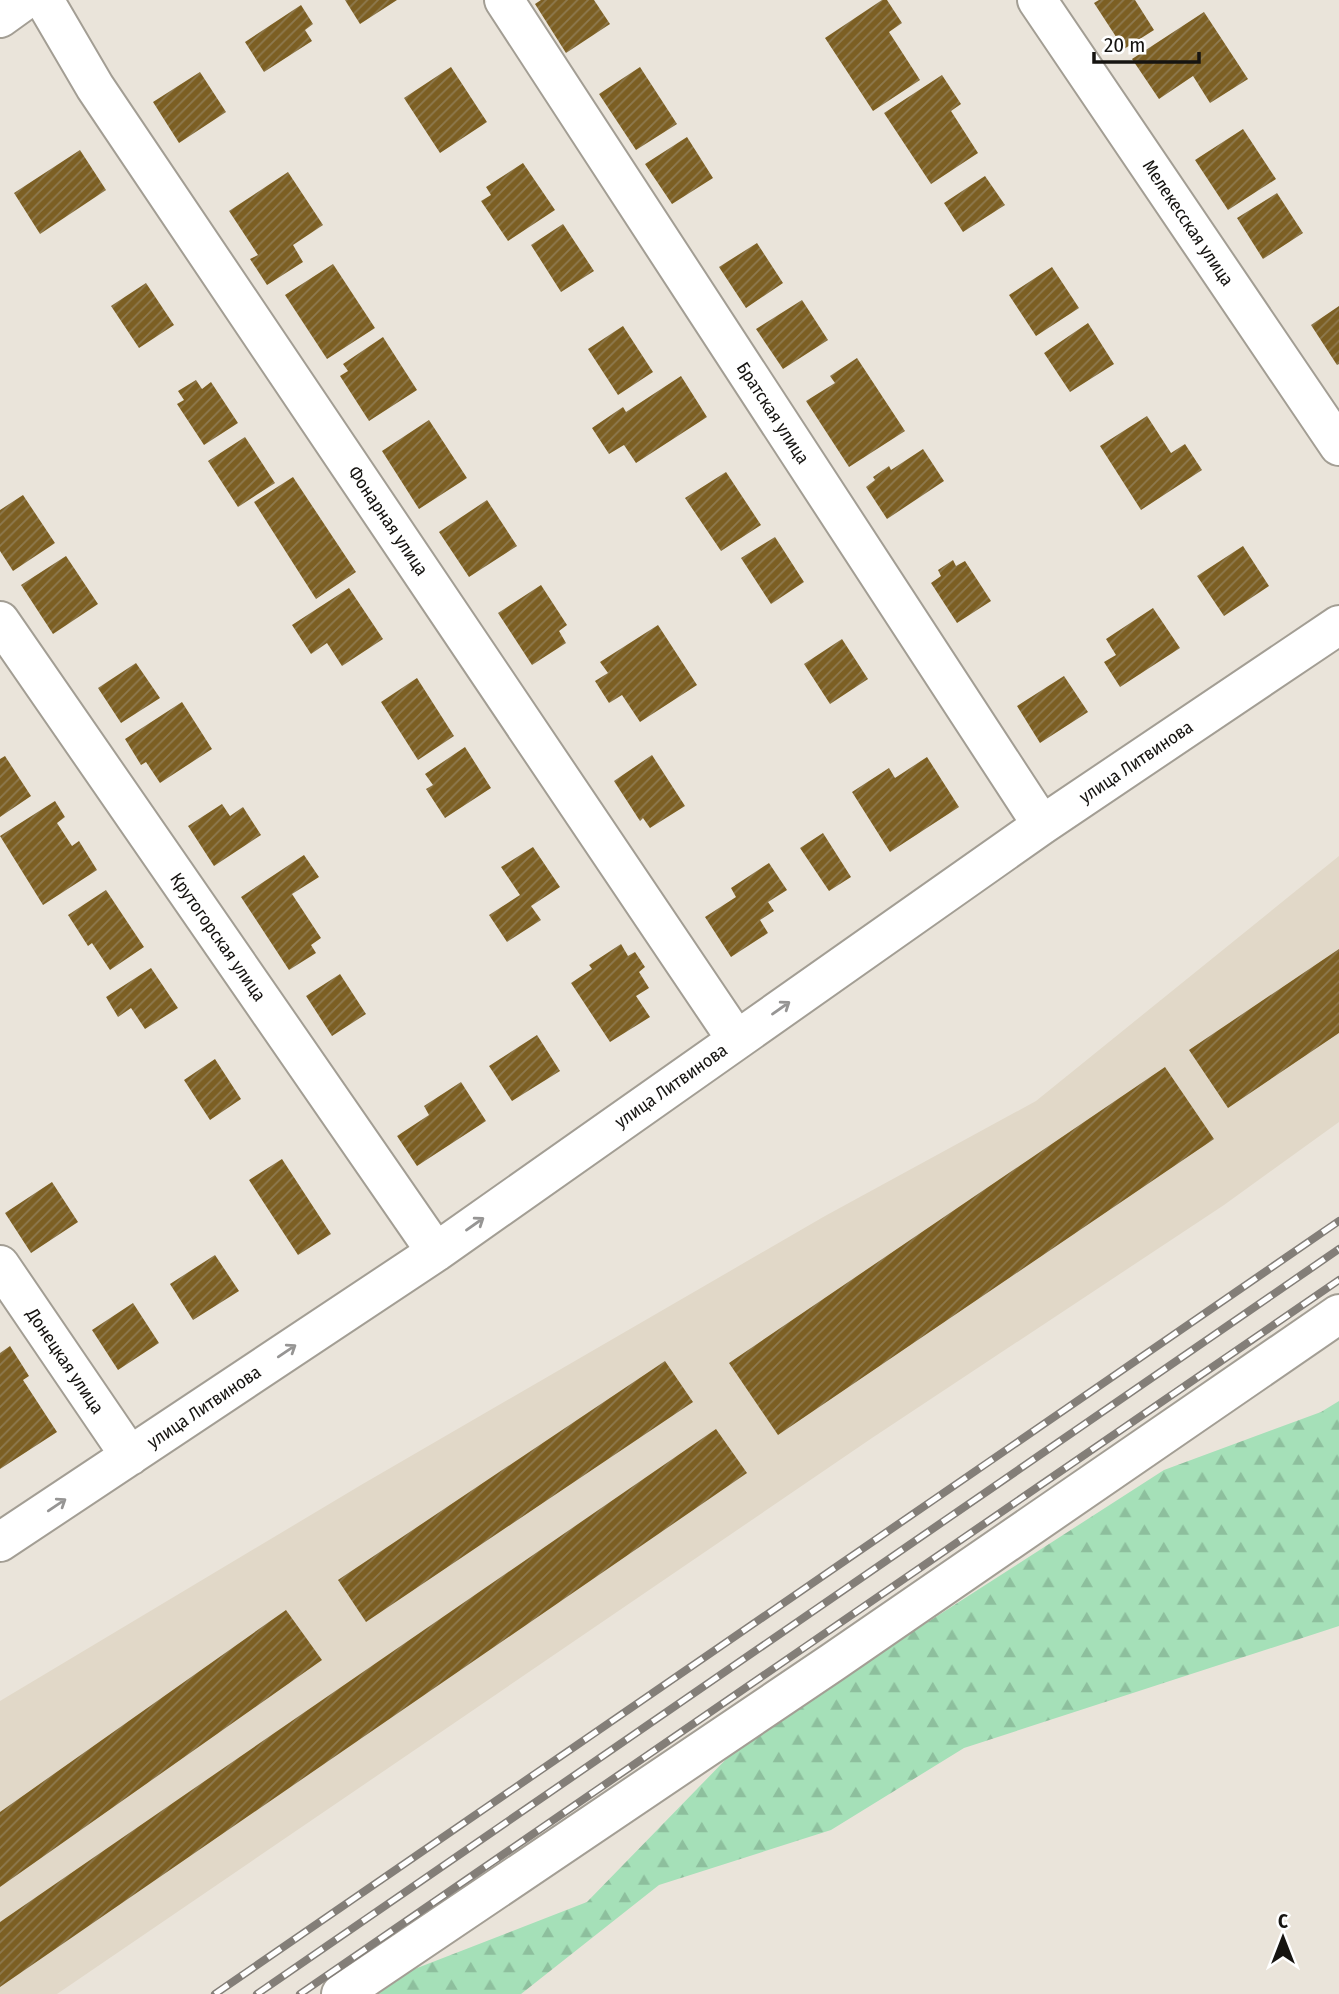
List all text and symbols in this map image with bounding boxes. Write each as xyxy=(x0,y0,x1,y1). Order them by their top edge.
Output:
scale bar xyxy=(1094,21,1199,65)
text: 20 m xyxy=(1104,32,1145,58)
street label: Мелекесская улица xyxy=(1138,156,1238,290)
street label: Братская улица xyxy=(732,358,814,468)
street label: Фонарная улица xyxy=(343,462,433,580)
street label: улица Литвинова xyxy=(1075,716,1197,808)
street label: Крутогорская улица xyxy=(165,868,271,1006)
one-way arrow xyxy=(771,1001,790,1015)
street label: улица Литвинова xyxy=(610,1039,732,1133)
one-way arrow xyxy=(465,1217,484,1231)
street label: Донецкая улица xyxy=(21,1303,109,1418)
one-way arrow xyxy=(277,1344,296,1358)
street label: улица Литвинова xyxy=(143,1361,265,1453)
one-way arrow xyxy=(47,1497,66,1512)
north arrow xyxy=(1248,1903,1318,1973)
text: С xyxy=(1278,1910,1288,1933)

